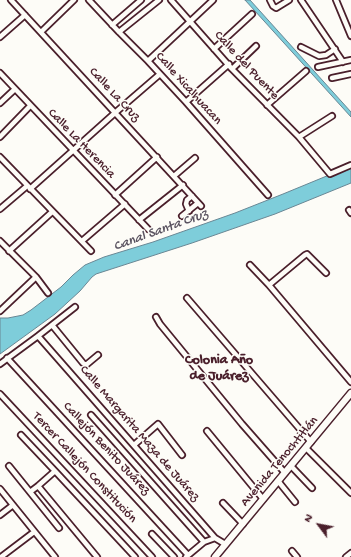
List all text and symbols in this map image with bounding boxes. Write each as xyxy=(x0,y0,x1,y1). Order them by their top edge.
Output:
street label: Calle del Puente xyxy=(210,28,282,104)
street label: Calle Xicalhuacan xyxy=(151,50,225,128)
street label: Calle La Cruz xyxy=(85,65,143,125)
street label: Calle La Herencia xyxy=(44,106,118,182)
water label: Canal Santa Cruz xyxy=(112,206,210,256)
district label: Colonia Año de Juárez xyxy=(185,353,253,386)
street label: Calle Margarita Maza de Juárez xyxy=(76,363,202,505)
street label: Callejón Benito Juárez xyxy=(59,399,153,499)
street label: Tercer Callejón Constitución xyxy=(28,409,140,527)
street label: Avenida Tenochtitlán xyxy=(238,414,322,510)
north arrow xyxy=(299,505,339,545)
text: N xyxy=(302,512,316,525)

